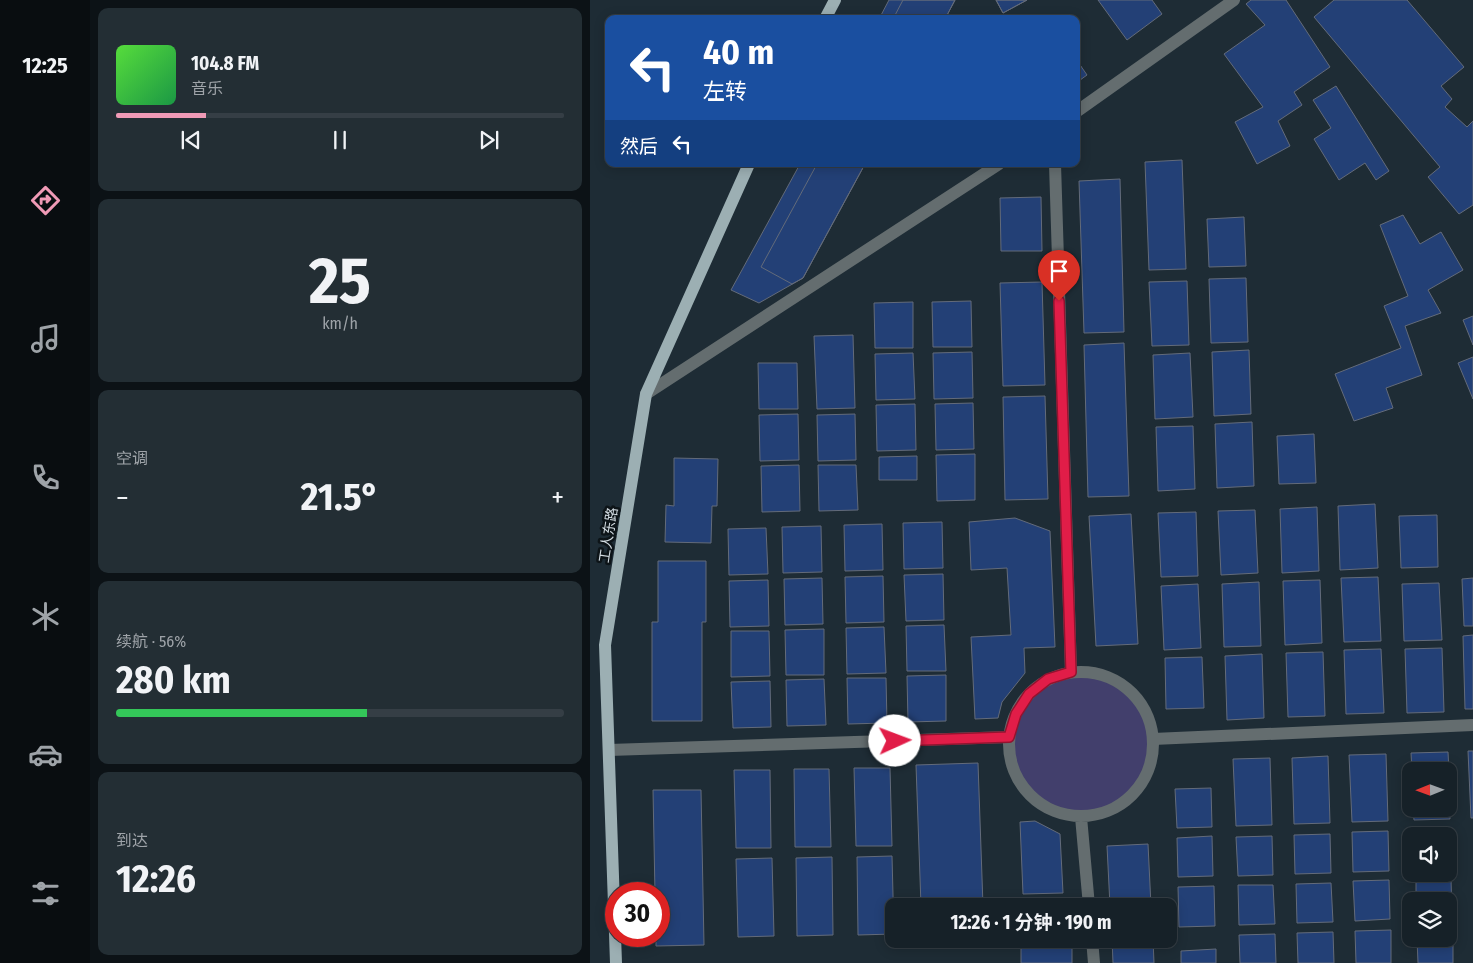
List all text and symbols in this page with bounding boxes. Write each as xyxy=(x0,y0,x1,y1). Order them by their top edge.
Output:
text: 40 m xyxy=(703,31,774,73)
icon: left xyxy=(620,35,685,100)
text: 12:25 xyxy=(22,52,68,79)
text: 104.8 FM xyxy=(191,52,259,75)
text: 左转 xyxy=(703,78,747,105)
text: 音乐 xyxy=(191,79,223,98)
icon: previous xyxy=(177,126,205,154)
icon: pause xyxy=(326,126,354,154)
icon: next xyxy=(475,126,503,154)
icon: left xyxy=(668,130,696,158)
text: 然后 xyxy=(620,135,658,158)
icon: directions xyxy=(28,183,63,218)
text: 25 xyxy=(309,242,371,320)
pin xyxy=(1038,250,1080,301)
icon: arrive xyxy=(1045,257,1073,285)
text: km/h xyxy=(322,314,358,333)
icon: music xyxy=(28,321,63,356)
text: 空调 xyxy=(116,449,148,468)
icon: phone xyxy=(28,460,63,495)
text: 21.5° xyxy=(301,474,379,520)
text: − xyxy=(116,481,129,514)
text: + xyxy=(551,481,564,514)
street label: 工人东路 xyxy=(596,506,621,564)
icon: climate xyxy=(28,599,63,634)
text: 续航 · 56% xyxy=(116,632,186,651)
text: 280 km xyxy=(116,657,231,703)
position arrow xyxy=(868,714,920,766)
icon: car xyxy=(28,737,63,772)
north arrow xyxy=(1402,762,1458,818)
map controls xyxy=(1402,762,1457,947)
button: sound xyxy=(1402,827,1457,882)
text: 到达 xyxy=(116,831,148,850)
text: 12:26 xyxy=(116,856,196,902)
icon: filters xyxy=(28,876,63,911)
speed limit sign: 30 xyxy=(605,882,670,947)
button: layers xyxy=(1402,892,1457,947)
text: 12:26 · 1 分钟 · 190 m xyxy=(950,911,1112,934)

